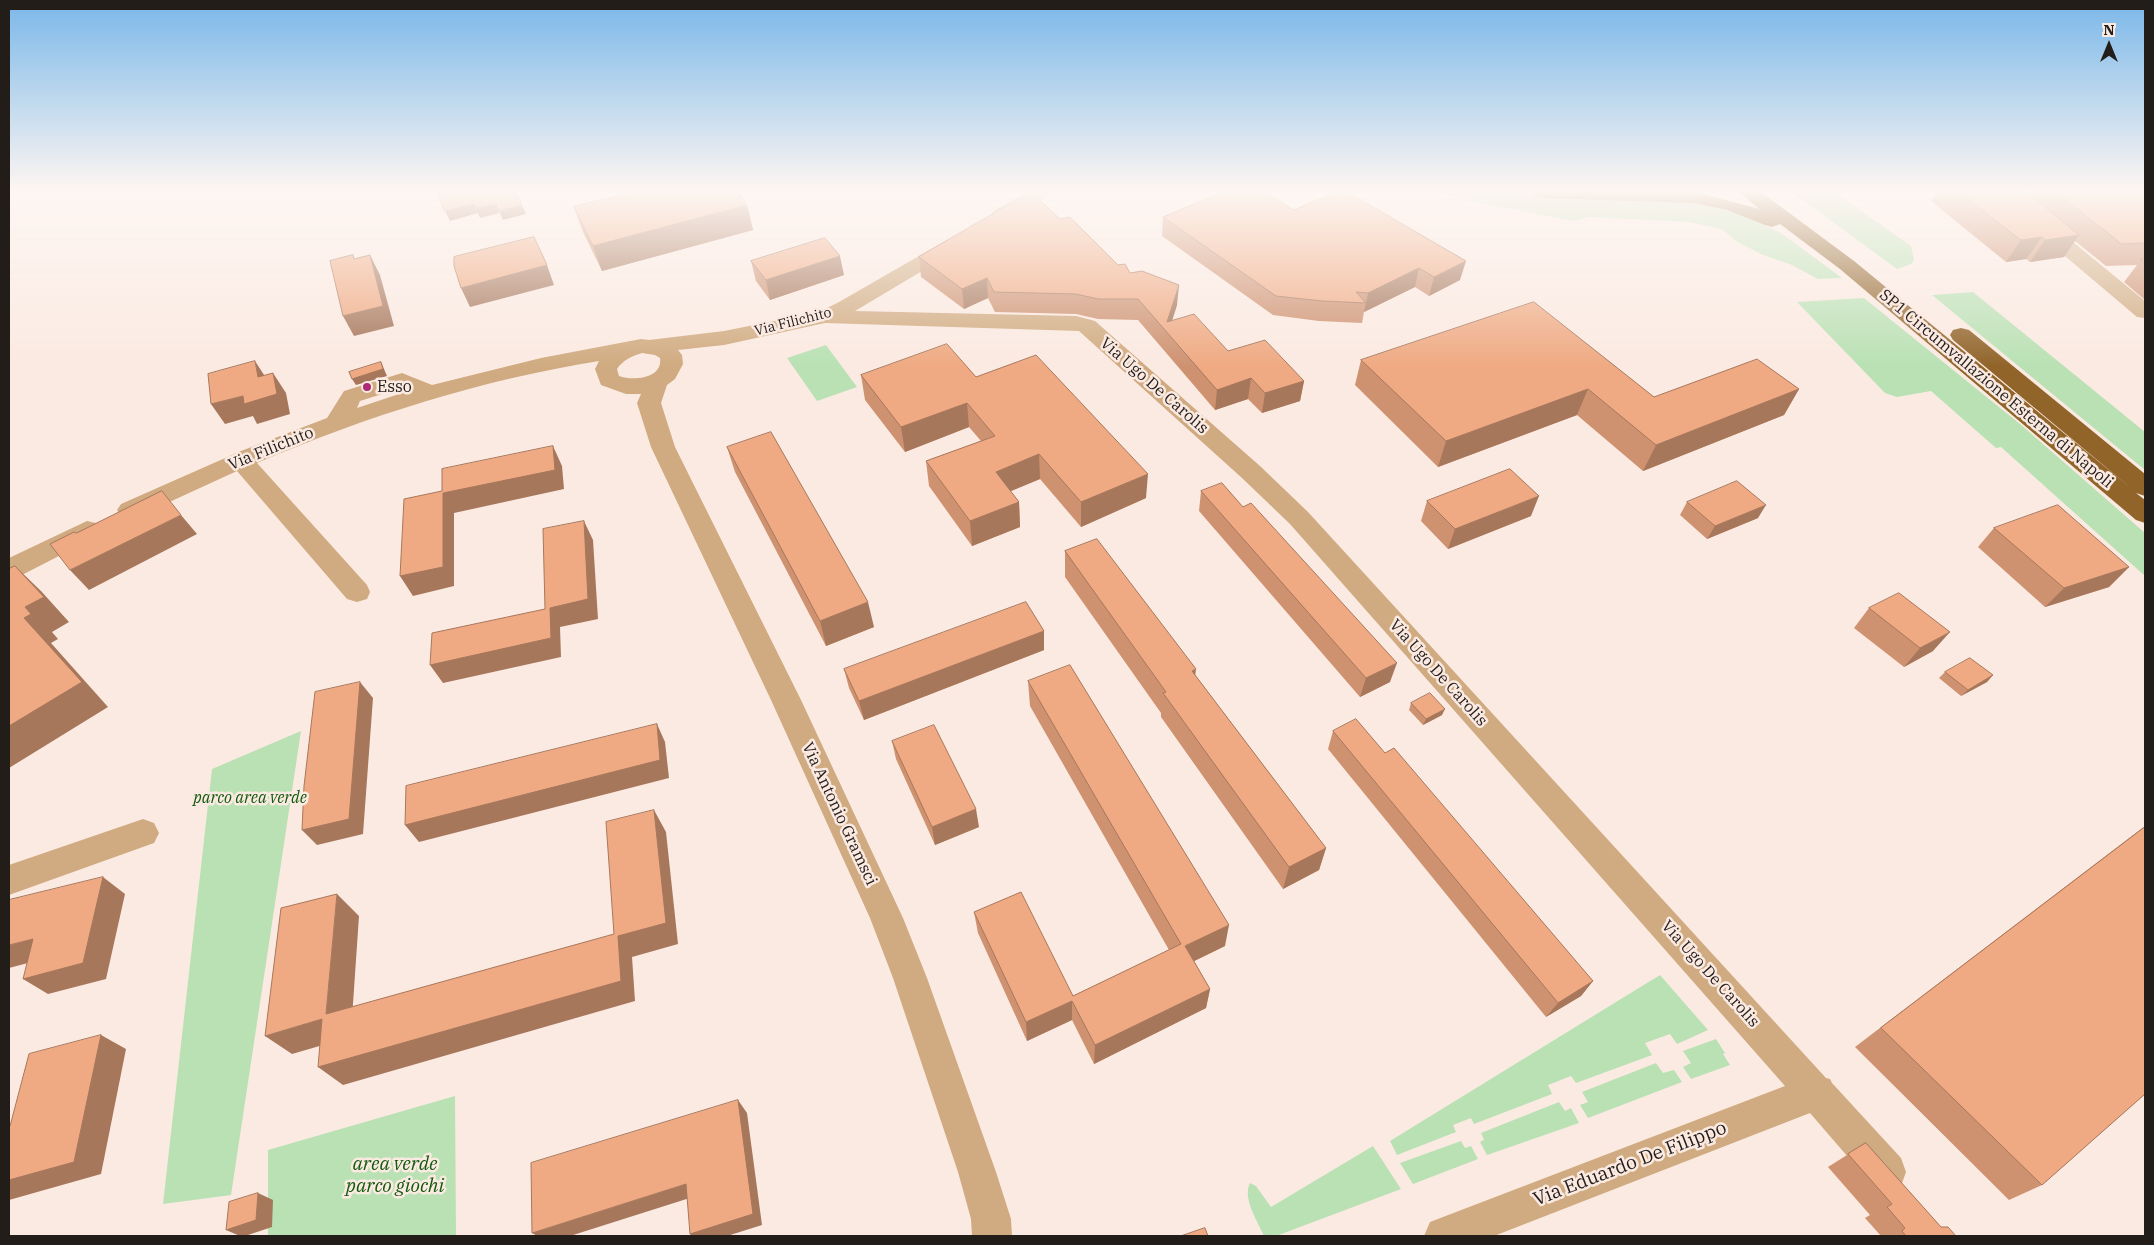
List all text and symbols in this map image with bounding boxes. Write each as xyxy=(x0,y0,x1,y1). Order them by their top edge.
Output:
north arrow xyxy=(2084,20,2134,70)
text: N xyxy=(2103,21,2115,39)
street label: SP1 Circumvallazione Esterna di Napoli xyxy=(1875,286,2117,492)
street label: Via Filichito xyxy=(753,304,833,340)
street label: Via Ugo De Carolis xyxy=(1096,334,1212,438)
place label: Esso xyxy=(377,377,412,397)
marker: Esso xyxy=(361,381,373,393)
street label: Via Filichito xyxy=(226,423,316,475)
street label: Via Ugo De Carolis xyxy=(1385,616,1491,730)
street label: Via Antonio Gramsci xyxy=(797,740,881,888)
park label: parco area verde xyxy=(193,788,307,808)
street label: Via Ugo De Carolis xyxy=(1657,917,1763,1031)
street label: Via Eduardo De Filippo xyxy=(1530,1117,1730,1211)
park label: area verde parco giochi xyxy=(346,1154,444,1198)

